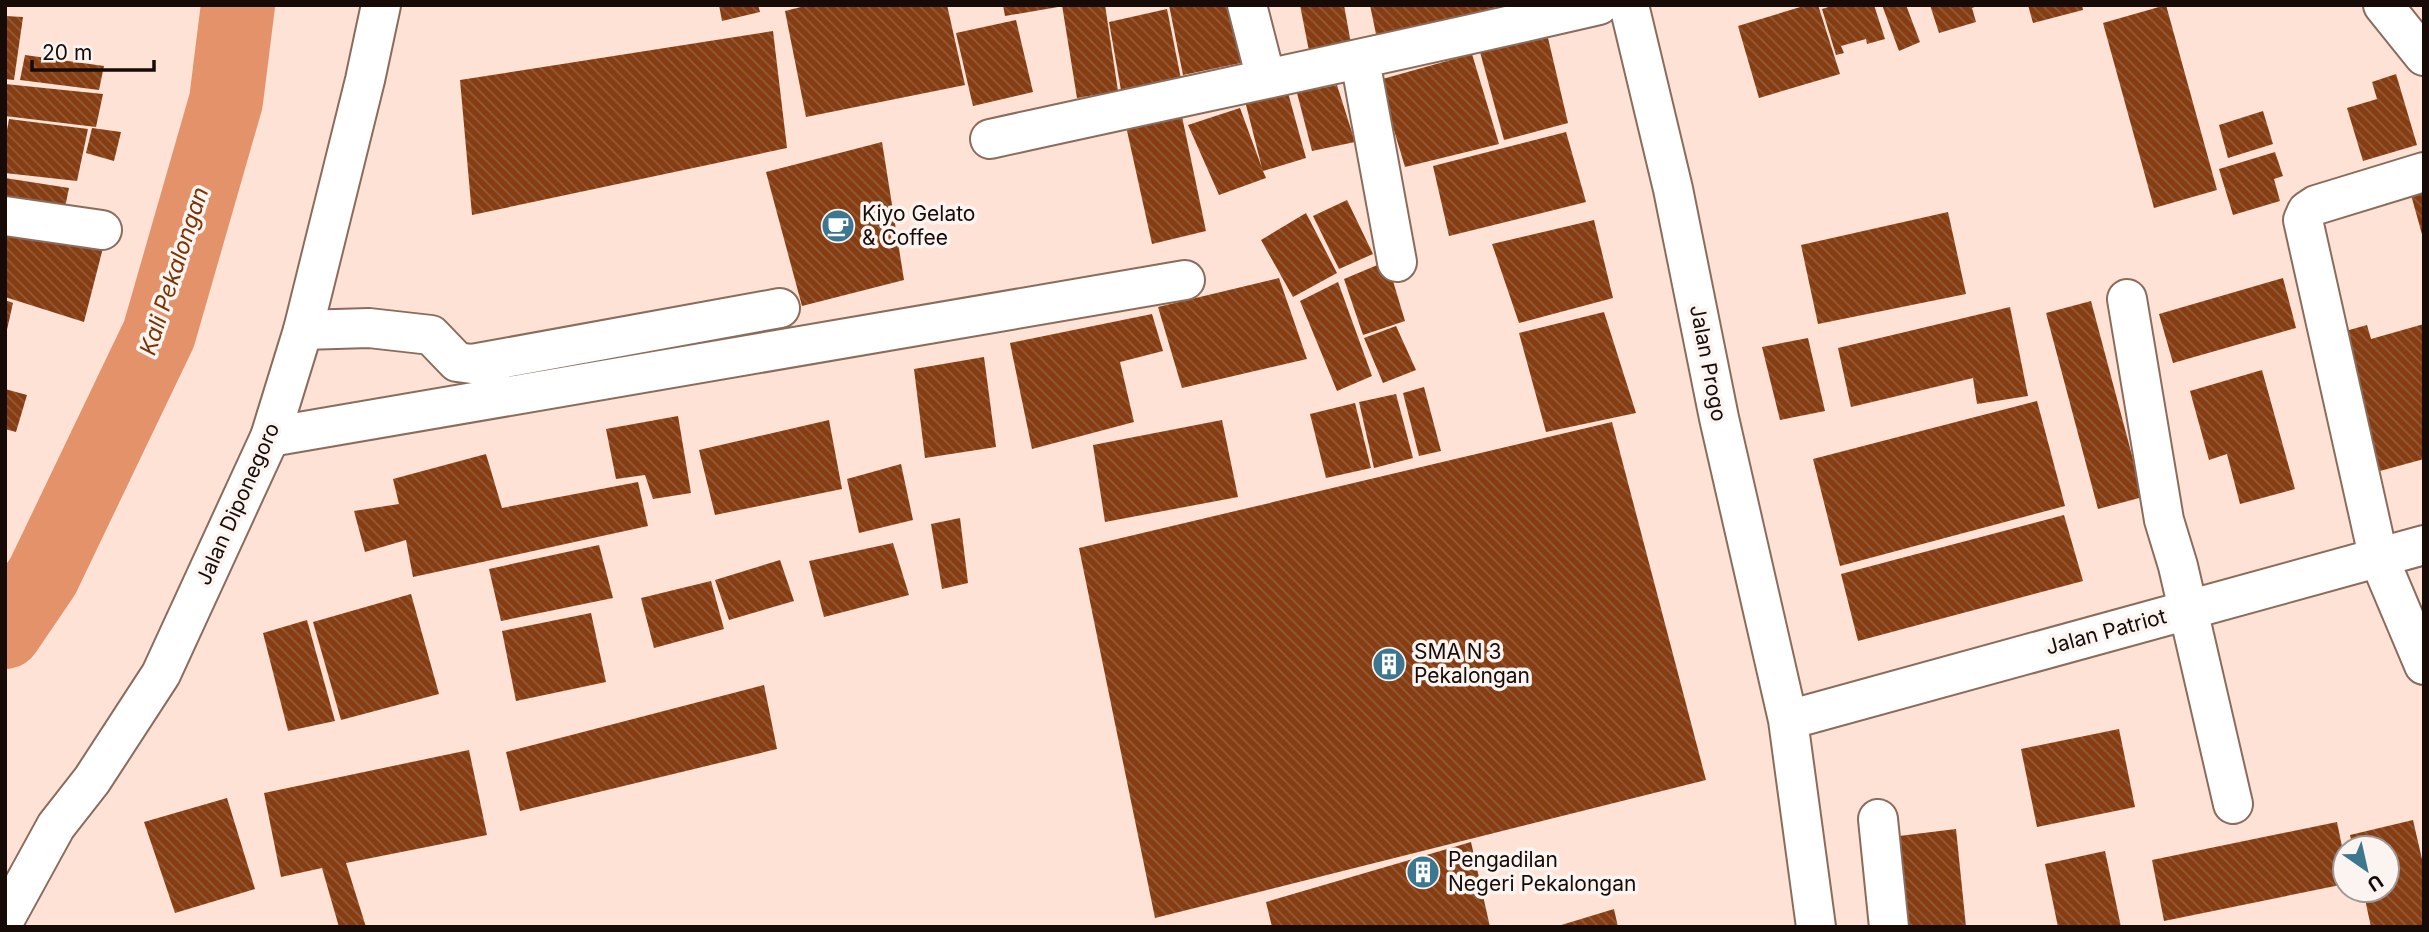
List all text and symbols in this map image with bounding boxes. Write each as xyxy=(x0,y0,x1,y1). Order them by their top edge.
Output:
scale bar xyxy=(32,28,154,72)
text: 20 m xyxy=(42,40,92,65)
water label: Kali Pekalongan xyxy=(134,183,214,359)
place label: Kiyo Gelato & Coffee xyxy=(862,201,975,250)
cafe icon: Kiyo Gelato & Coffee xyxy=(819,207,857,245)
street label: Jalan Progo xyxy=(1685,303,1732,423)
street label: Jalan Diponegoro xyxy=(191,419,285,589)
street label: Jalan Patriot xyxy=(2043,603,2169,660)
place label: SMA N 3 Pekalongan xyxy=(1414,639,1530,688)
building icon: SMA N 3 Pekalongan xyxy=(1370,645,1408,683)
north arrow xyxy=(2331,834,2401,904)
place label: Pengadilan Negeri Pekalongan xyxy=(1448,847,1636,896)
building icon: Pengadilan Negeri Pekalongan xyxy=(1404,853,1442,891)
text: U xyxy=(2363,869,2387,896)

